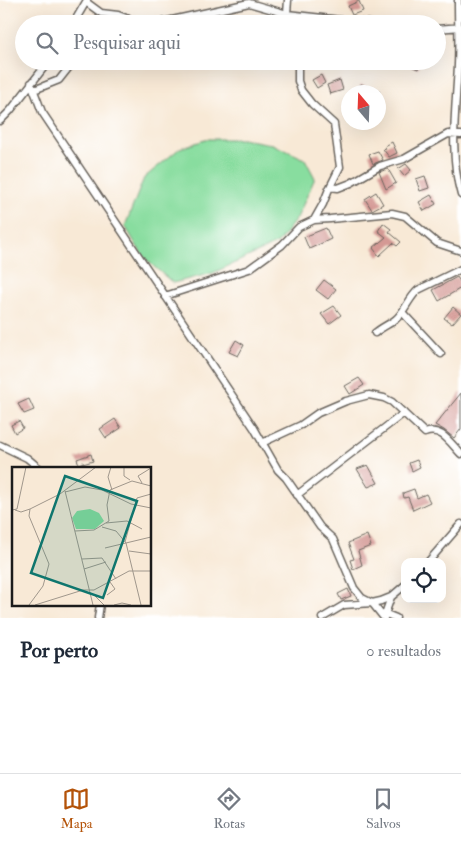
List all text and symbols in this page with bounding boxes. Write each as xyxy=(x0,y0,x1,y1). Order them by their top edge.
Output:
search box xyxy=(15,15,446,70)
icon: search xyxy=(33,29,61,57)
text: Pesquisar aqui xyxy=(73,31,181,55)
north arrow xyxy=(341,85,386,130)
inset map xyxy=(12,467,151,606)
map controls xyxy=(401,558,446,603)
button: locate xyxy=(401,558,446,603)
text: Por perto xyxy=(20,637,98,664)
text: 0 resultados xyxy=(366,641,441,661)
tab: Mapa xyxy=(60,785,92,832)
tab: Rotas xyxy=(213,785,245,832)
tab: Salvos xyxy=(366,785,401,832)

